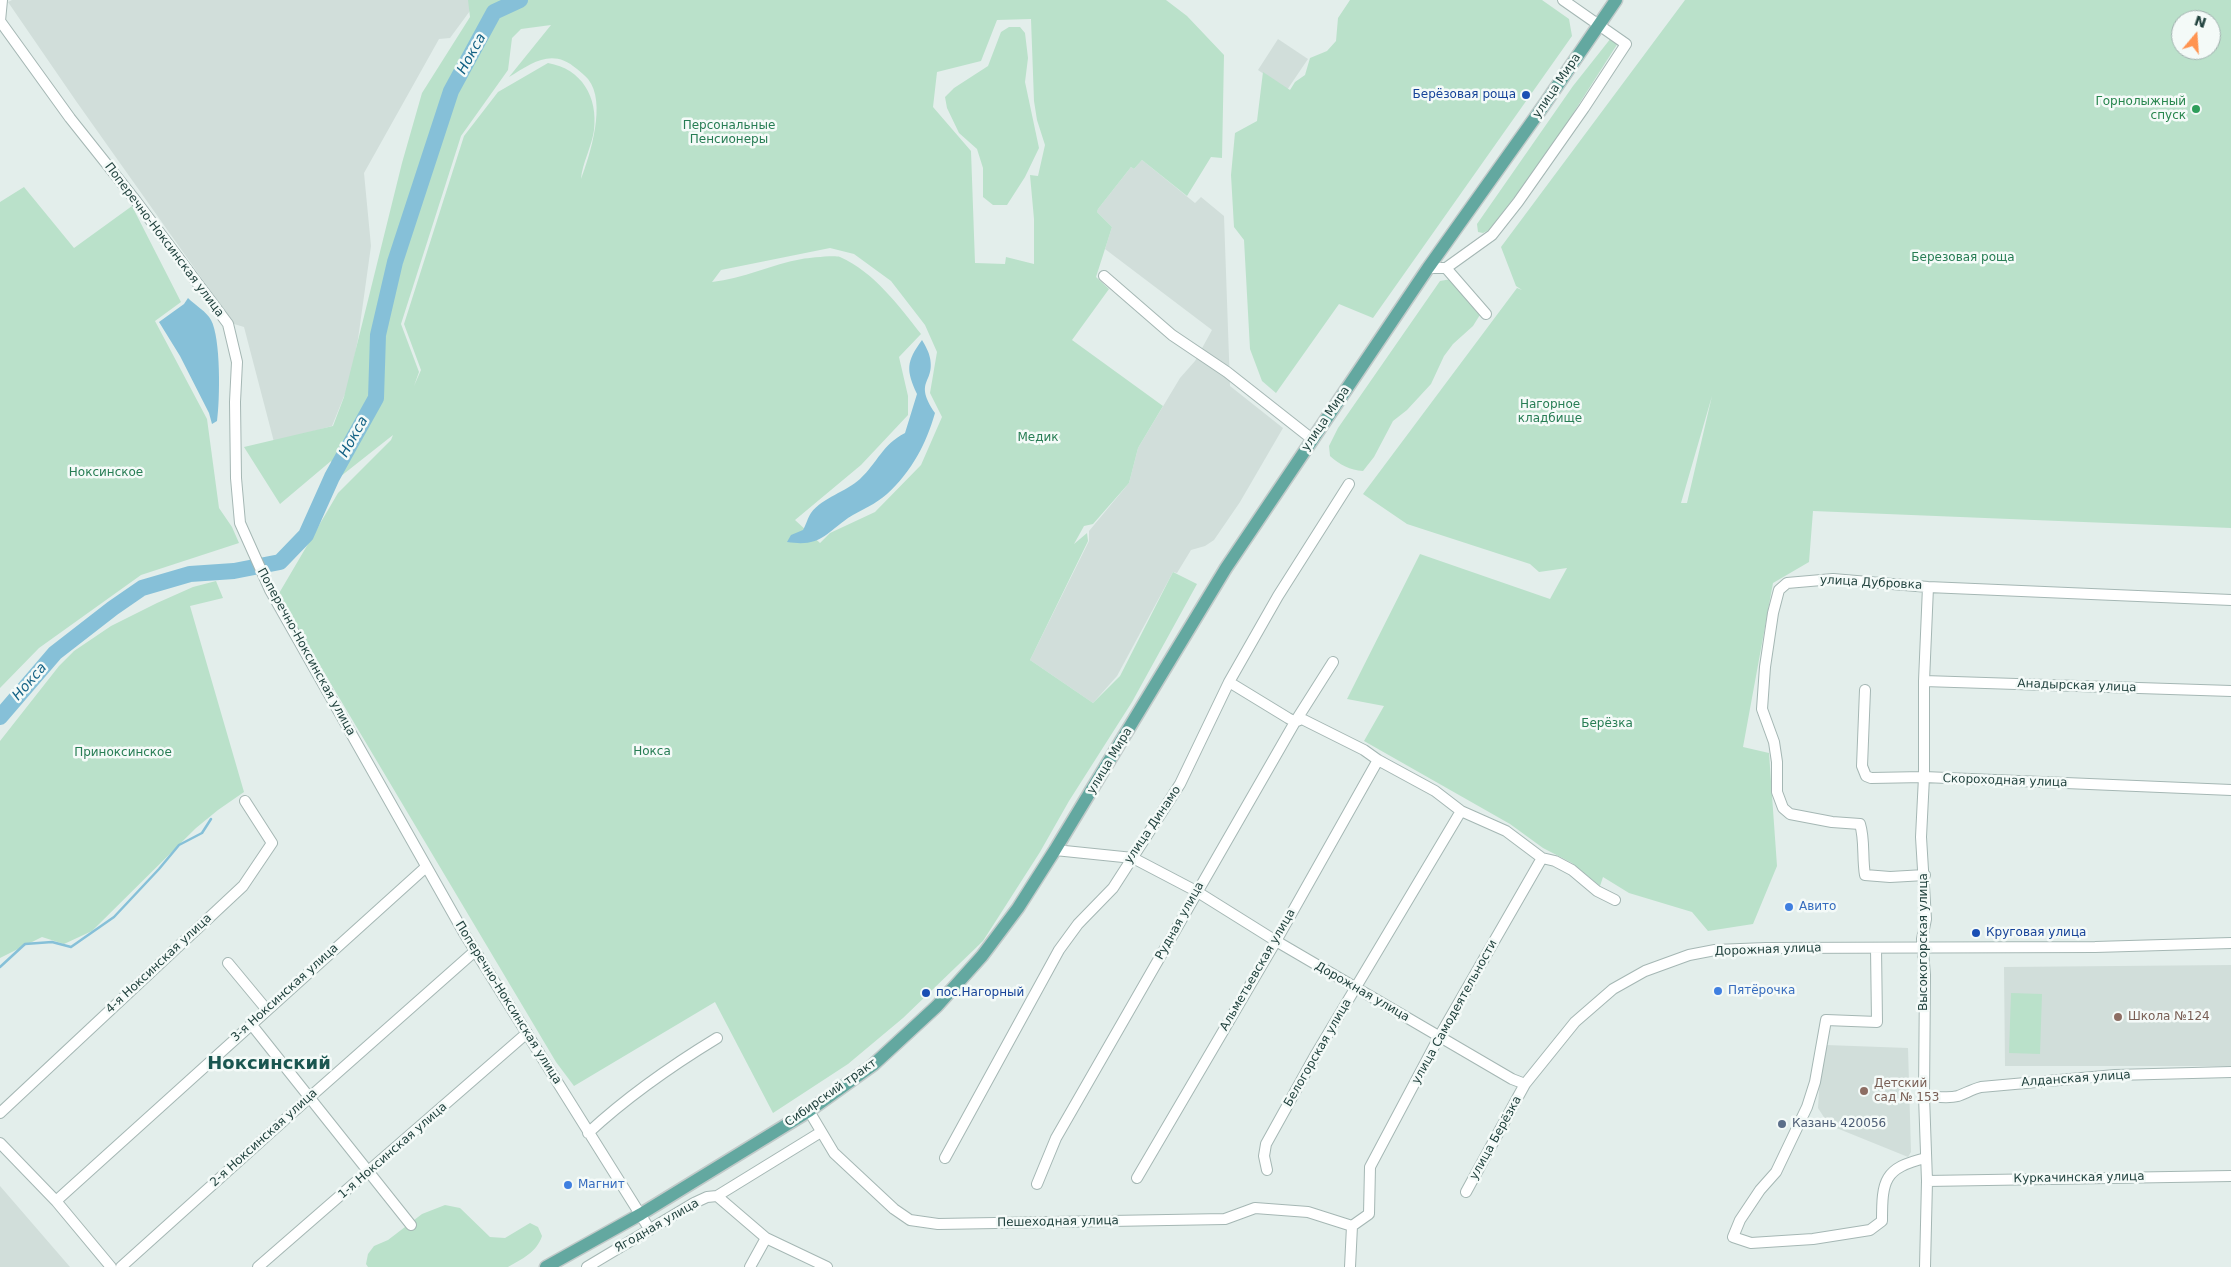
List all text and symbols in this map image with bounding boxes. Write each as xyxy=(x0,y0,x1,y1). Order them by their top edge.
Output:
north arrow xyxy=(2171,10,2221,60)
text: N xyxy=(2192,12,2208,31)
water label: Нокса xyxy=(454,31,490,77)
street label: улица Мира xyxy=(1530,51,1584,121)
place label: Берёзовая роща xyxy=(1413,88,1516,102)
marker: Берёзовая роща xyxy=(1520,89,1532,101)
place label: Горнолыжный спуск xyxy=(2095,95,2186,123)
marker: Горнолыжный спуск xyxy=(2190,103,2202,115)
park label: Персональные Пенсионеры xyxy=(683,119,775,147)
street label: Поперечно-Ноксинская улица xyxy=(101,160,227,320)
park label: Березовая роща xyxy=(1911,251,2015,265)
street label: улица Мира xyxy=(1299,384,1353,454)
park label: Нагорное кладбище xyxy=(1518,398,1582,426)
water label: Нокса xyxy=(336,414,372,460)
park label: Медик xyxy=(1017,431,1059,445)
park label: Ноксинское xyxy=(69,466,143,480)
street label: Поперечно-Ноксинская улица xyxy=(254,566,358,738)
street label: улица Дубровка xyxy=(1819,573,1923,593)
water label: Нокса xyxy=(9,660,51,704)
street label: Анадырская улица xyxy=(2017,677,2137,695)
park label: Берёзка xyxy=(1581,717,1633,731)
street label: улица Мира xyxy=(1085,725,1135,797)
park label: Нокса xyxy=(633,745,671,759)
park label: Приноксинское xyxy=(74,746,172,760)
street label: Скороходная улица xyxy=(1942,772,2068,790)
street label: улица Динамо xyxy=(1122,783,1184,867)
street label: Высокогорская улица xyxy=(1917,873,1931,1011)
street label: Рудная улица xyxy=(1153,879,1207,963)
place label: Авито xyxy=(1799,900,1836,914)
marker: Авито xyxy=(1783,901,1795,913)
street label: Альметьевская улица xyxy=(1217,907,1299,1033)
street label: 4-я Ноксинская улица xyxy=(103,911,215,1017)
street label: Поперечно-Ноксинская улица xyxy=(452,919,564,1087)
place label: Круговая улица xyxy=(1986,926,2086,940)
marker: Круговая улица xyxy=(1970,927,1982,939)
street label: улица Самодеятельности xyxy=(1409,937,1501,1087)
street label: 3-я Ноксинская улица xyxy=(228,941,342,1045)
street label: Дорожная улица xyxy=(1714,941,1822,959)
street label: Дорожная улица xyxy=(1312,959,1412,1025)
place label: Пятёрочка xyxy=(1728,984,1795,998)
marker: Пятёрочка xyxy=(1712,985,1724,997)
place label: пос.Нагорный xyxy=(936,986,1024,1000)
marker: пос.Нагорный xyxy=(920,987,932,999)
street label: Белогорская улица xyxy=(1281,996,1355,1110)
place label: Школа №124 xyxy=(2128,1010,2210,1024)
marker: Школа №124 xyxy=(2112,1011,2124,1023)
district label: Ноксинский xyxy=(207,1053,331,1075)
street label: Сибирский тракт xyxy=(782,1056,880,1130)
street label: Алданская улица xyxy=(2021,1068,2131,1090)
place label: Детский сад № 153 xyxy=(1874,1077,1939,1105)
marker: Детский сад № 153 xyxy=(1858,1085,1870,1097)
street label: 2-я Ноксинская улица xyxy=(207,1086,321,1190)
street label: улица Берёзка xyxy=(1467,1094,1525,1182)
street label: 1-я Ноксинская улица xyxy=(336,1100,450,1202)
place label: Казань 420056 xyxy=(1792,1117,1886,1131)
marker: Казань 420056 xyxy=(1776,1118,1788,1130)
street label: Куркачинская улица xyxy=(2013,1170,2145,1186)
place label: Магнит xyxy=(578,1178,625,1192)
marker: Магнит xyxy=(562,1179,574,1191)
street label: Ягодная улица xyxy=(612,1196,702,1256)
street label: Пешеходная улица xyxy=(997,1214,1119,1230)

